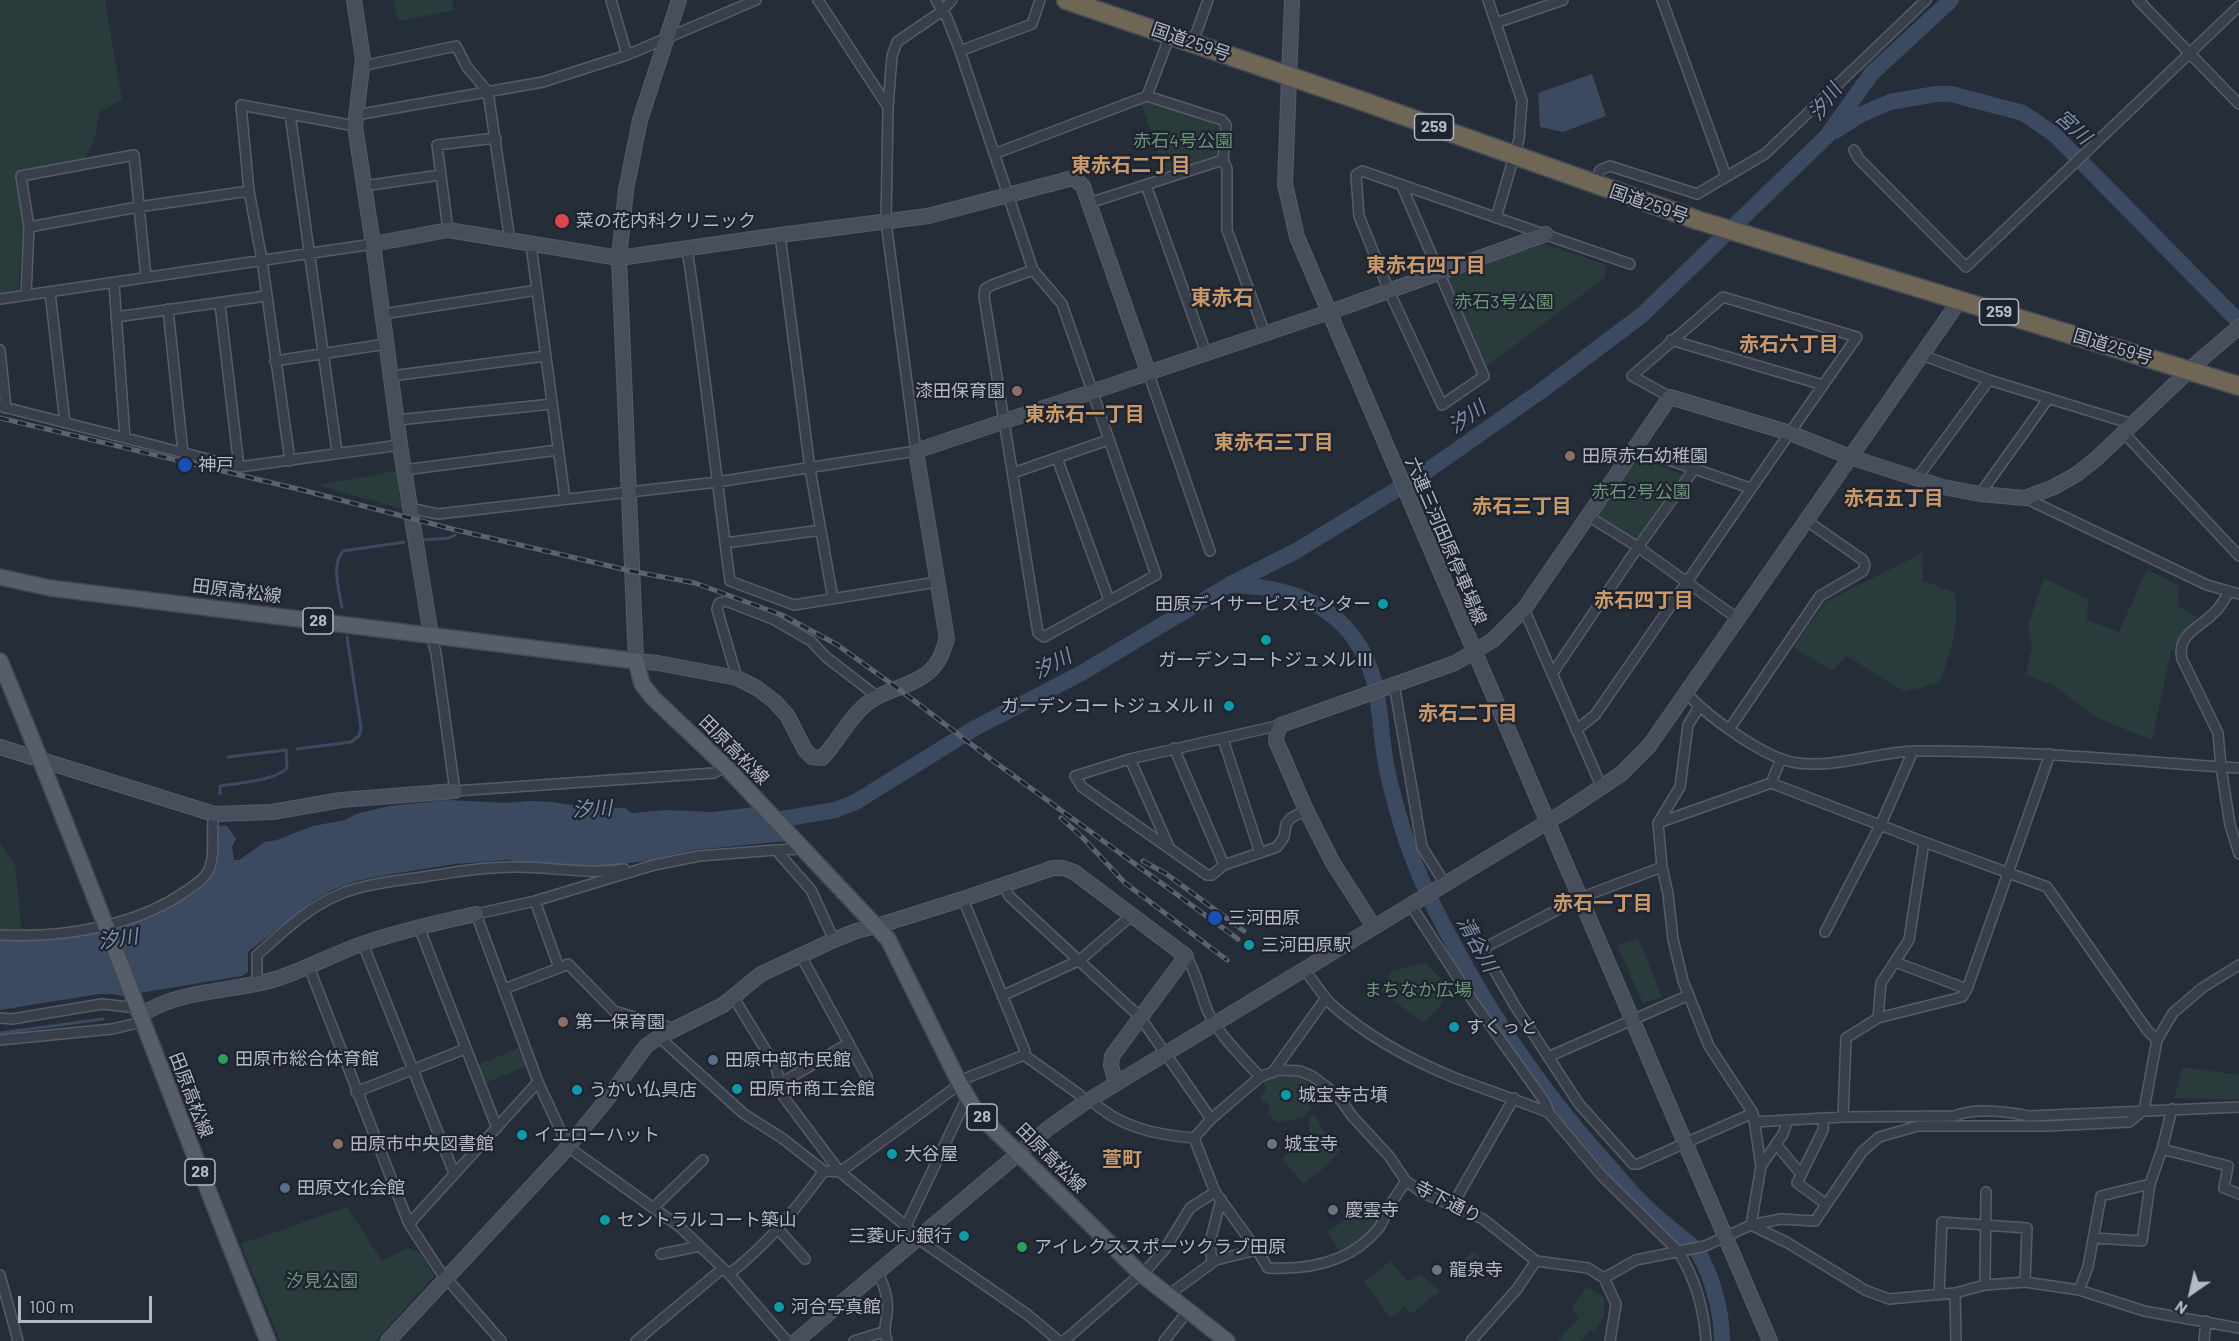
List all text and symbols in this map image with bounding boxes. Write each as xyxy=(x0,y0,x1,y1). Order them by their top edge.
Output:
street label: 国道259号 xyxy=(1149,18,1233,66)
water label: 汐川 xyxy=(1804,79,1846,125)
water label: 宮川 xyxy=(2050,105,2096,149)
road number: 259 xyxy=(1414,114,1454,140)
park label: 赤石4号公園 xyxy=(1133,130,1233,152)
district label: 東赤石二丁目 xyxy=(1071,153,1191,177)
street label: 国道259号 xyxy=(1607,180,1691,228)
place label: 菜の花内科クリニック xyxy=(576,210,756,232)
marker: 菜の花内科クリニック xyxy=(553,212,571,230)
district label: 東赤石四丁目 xyxy=(1366,253,1486,277)
district label: 東赤石 xyxy=(1191,285,1253,311)
park label: 赤石3号公園 xyxy=(1454,291,1554,313)
road number: 259 xyxy=(1980,299,2018,325)
street label: 国道259号 xyxy=(2071,325,2155,369)
district label: 赤石六丁目 xyxy=(1739,332,1839,356)
place label: 漆田保育園 xyxy=(915,380,1005,402)
marker: 漆田保育園 xyxy=(1010,384,1024,398)
water label: 汐川 xyxy=(1444,396,1490,438)
district label: 東赤石一丁目 xyxy=(1025,402,1145,426)
district label: 東赤石三丁目 xyxy=(1214,430,1334,454)
place label: 田原赤石幼稚園 xyxy=(1582,445,1708,467)
marker: 田原赤石幼稚園 xyxy=(1563,449,1577,463)
place label: 神戸 xyxy=(198,454,234,476)
street label: 六連三河田原停車場線 xyxy=(1401,454,1491,628)
marker: 神戸 xyxy=(176,456,194,474)
park label: 赤石2号公園 xyxy=(1591,481,1691,503)
district label: 赤石五丁目 xyxy=(1844,486,1944,510)
district label: 赤石三丁目 xyxy=(1472,494,1572,518)
street label: 田原高松線 xyxy=(191,575,283,607)
district label: 赤石四丁目 xyxy=(1594,588,1694,612)
place label: 田原デイサービスセンター xyxy=(1155,593,1371,615)
marker: 田原デイサービスセンター xyxy=(1376,597,1390,611)
road number: 28 xyxy=(303,608,333,634)
marker: ガーデンコートジュメルⅢ xyxy=(1259,633,1273,647)
water label: 汐川 xyxy=(1029,644,1075,684)
place label: ガーデンコートジュメルⅢ xyxy=(1158,649,1374,671)
place label: ガーデンコートジュメルⅡ xyxy=(1001,695,1217,717)
marker: ガーデンコートジュメルⅡ xyxy=(1222,699,1236,713)
district label: 赤石二丁目 xyxy=(1418,701,1518,725)
street label: 田原高松線 xyxy=(695,711,773,789)
water label: 汐川 xyxy=(571,796,613,822)
district label: 赤石一丁目 xyxy=(1553,891,1653,915)
place label: 三河田原 xyxy=(1228,907,1300,929)
marker: 三河田原 xyxy=(1206,909,1224,927)
water label: 清谷川 xyxy=(1452,912,1502,976)
water label: 汐川 xyxy=(97,924,139,954)
place label: 三河田原駅 xyxy=(1261,934,1351,956)
marker: 三河田原駅 xyxy=(1242,938,1256,952)
park label: まちなか広場 xyxy=(1364,979,1472,1001)
place label: 第一保育園 xyxy=(575,1011,665,1033)
marker: 第一保育園 xyxy=(556,1015,570,1029)
place label: すくっと xyxy=(1466,1016,1538,1038)
marker: すくっと xyxy=(1447,1020,1461,1034)
place label: 田原市総合体育館 xyxy=(235,1048,379,1070)
street label: 田原高松線 xyxy=(165,1049,217,1141)
place label: 田原中部市民館 xyxy=(725,1049,851,1071)
marker: 田原市総合体育館 xyxy=(216,1052,230,1066)
marker: 田原中部市民館 xyxy=(706,1053,720,1067)
place label: 田原市商工会館 xyxy=(749,1078,875,1100)
place label: うかい仏具店 xyxy=(589,1079,697,1101)
marker: 田原市商工会館 xyxy=(730,1082,744,1096)
marker: うかい仏具店 xyxy=(570,1083,584,1097)
place label: 城宝寺古墳 xyxy=(1298,1084,1388,1106)
marker: 城宝寺古墳 xyxy=(1279,1088,1293,1102)
road number: 28 xyxy=(967,1104,997,1130)
street label: 田原高松線 xyxy=(1012,1119,1090,1197)
place label: イエローハット xyxy=(534,1124,660,1146)
marker: イエローハット xyxy=(515,1128,529,1142)
place label: 田原市中央図書館 xyxy=(350,1133,494,1155)
place label: 城宝寺 xyxy=(1284,1133,1338,1155)
marker: 田原市中央図書館 xyxy=(331,1137,345,1151)
marker: 城宝寺 xyxy=(1265,1137,1279,1151)
place label: 大谷屋 xyxy=(904,1143,958,1165)
marker: 大谷屋 xyxy=(885,1147,899,1161)
district label: 萱町 xyxy=(1102,1147,1142,1171)
road number: 28 xyxy=(185,1159,215,1185)
street label: 寺下通り xyxy=(1411,1176,1485,1228)
place label: 田原文化会館 xyxy=(297,1177,405,1199)
marker: 田原文化会館 xyxy=(278,1181,292,1195)
place label: 慶雲寺 xyxy=(1345,1199,1399,1221)
marker: 慶雲寺 xyxy=(1326,1203,1340,1217)
place label: セントラルコート築山 xyxy=(617,1209,797,1231)
marker: セントラルコート築山 xyxy=(598,1213,612,1227)
place label: 三菱UFJ銀行 xyxy=(848,1225,952,1247)
marker: 三菱UFJ銀行 xyxy=(957,1229,971,1243)
place label: アイレクススポーツクラブ田原 xyxy=(1034,1236,1286,1258)
marker: アイレクススポーツクラブ田原 xyxy=(1015,1240,1029,1254)
place label: 龍泉寺 xyxy=(1449,1259,1503,1281)
marker: 龍泉寺 xyxy=(1430,1263,1444,1277)
north arrow xyxy=(2161,1263,2221,1323)
park label: 汐見公園 xyxy=(286,1270,358,1292)
scale bar xyxy=(21,1284,154,1322)
text: 100 m xyxy=(29,1295,74,1317)
place label: 河合写真館 xyxy=(791,1296,881,1318)
text: N xyxy=(2171,1297,2190,1319)
marker: 河合写真館 xyxy=(772,1300,786,1314)

